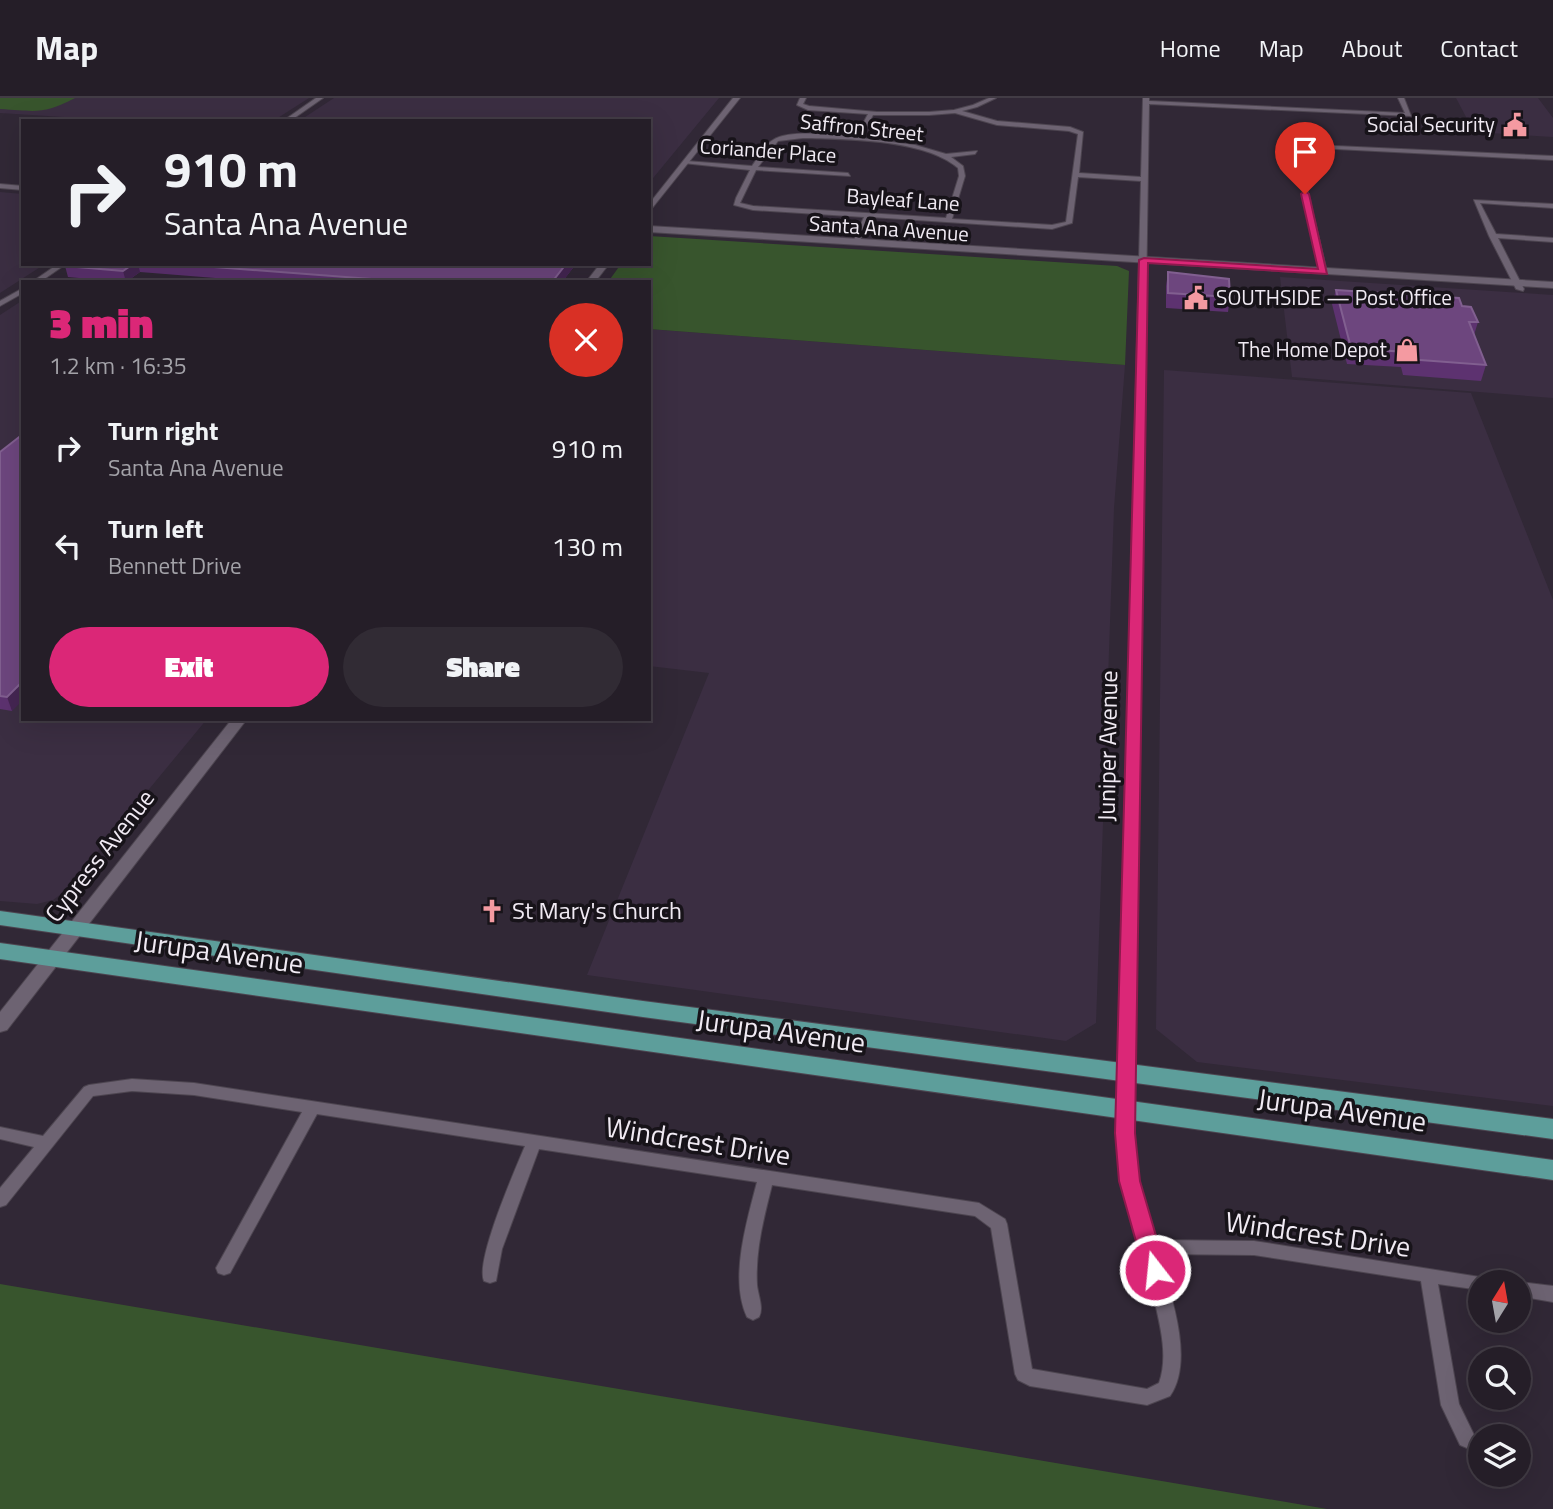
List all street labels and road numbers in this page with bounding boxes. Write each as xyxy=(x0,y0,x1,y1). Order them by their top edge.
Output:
street label: Saffron Street xyxy=(799,105,926,149)
street label: Coriander Place xyxy=(699,129,838,171)
street label: Bayleaf Lane xyxy=(845,179,961,219)
street label: Santa Ana Avenue xyxy=(808,206,970,250)
street label: Juniper Avenue xyxy=(1088,670,1126,822)
street label: Cypress Avenue xyxy=(36,781,163,929)
street label: Jurupa Avenue xyxy=(132,918,306,985)
street label: Jurupa Avenue xyxy=(694,997,868,1064)
street label: Jurupa Avenue xyxy=(1255,1076,1429,1143)
street label: Windcrest Drive xyxy=(602,1105,794,1176)
street label: Windcrest Drive xyxy=(1223,1199,1414,1268)

